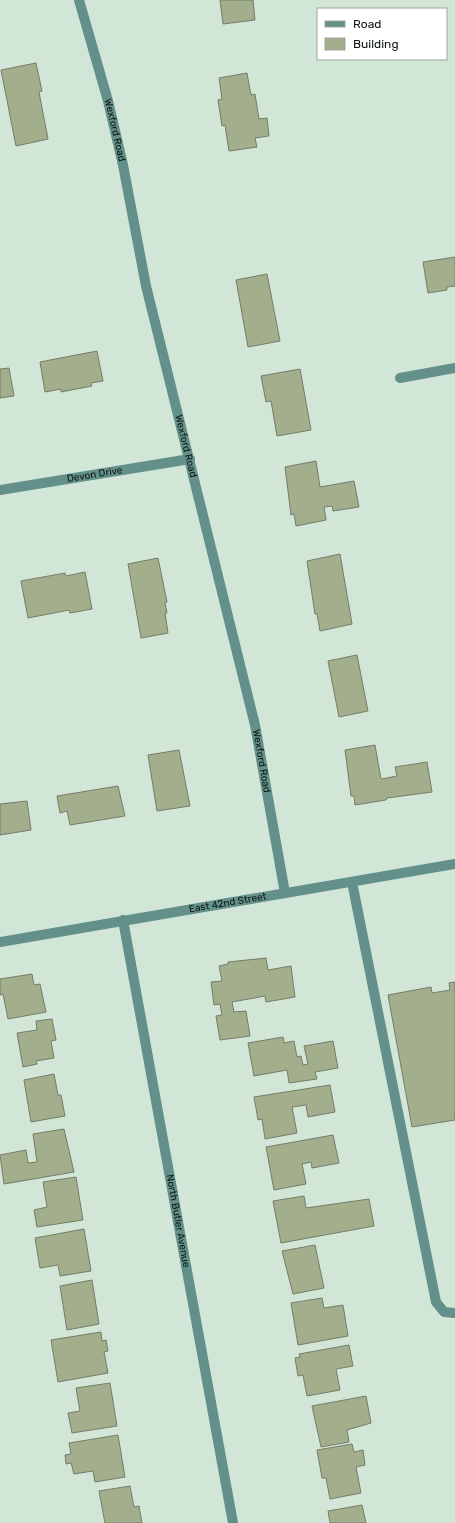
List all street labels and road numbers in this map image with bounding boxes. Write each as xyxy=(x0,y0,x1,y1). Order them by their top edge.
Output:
street label: Wexford Road xyxy=(102,98,128,163)
street label: Wexford Road xyxy=(172,414,199,479)
street label: Devon Drive xyxy=(66,464,124,485)
street label: Wexford Road xyxy=(250,729,273,794)
street label: East 42nd Street xyxy=(188,890,268,916)
street label: North Butler Avenue xyxy=(164,1173,192,1269)

